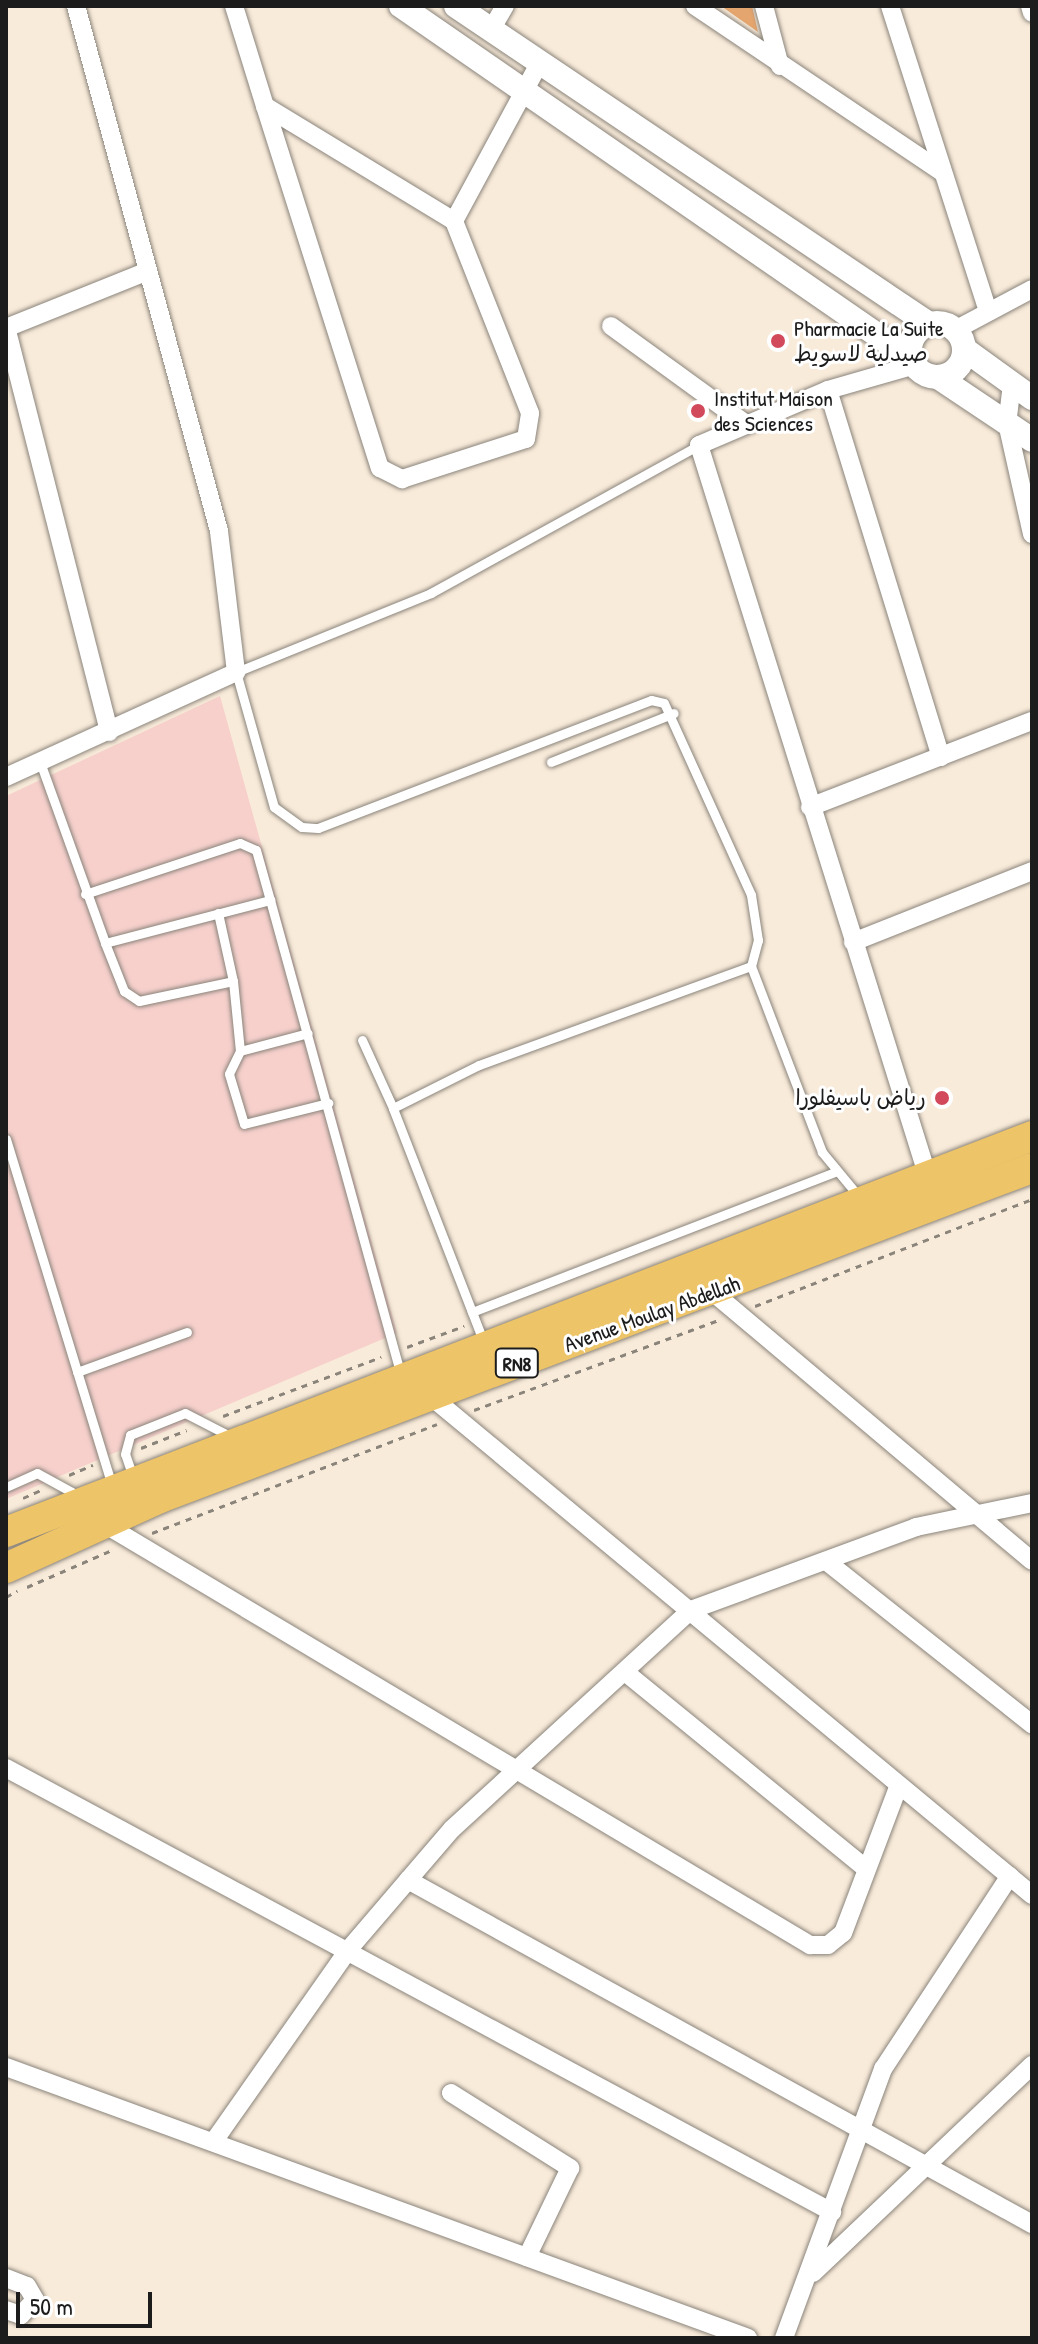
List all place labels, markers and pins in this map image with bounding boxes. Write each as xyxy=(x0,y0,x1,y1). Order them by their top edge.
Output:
place label: Pharmacie La Suite صيدلية لاسويط xyxy=(794,315,944,366)
marker: Pharmacie La Suite صيدلية لاسويط xyxy=(769,332,787,350)
place label: Institut Maison des Sciences xyxy=(714,385,833,436)
marker: Institut Maison des Sciences xyxy=(689,402,707,420)
place label: رياض باسيفلورا xyxy=(795,1085,926,1111)
marker: رياض باسيفلورا xyxy=(933,1089,951,1107)

